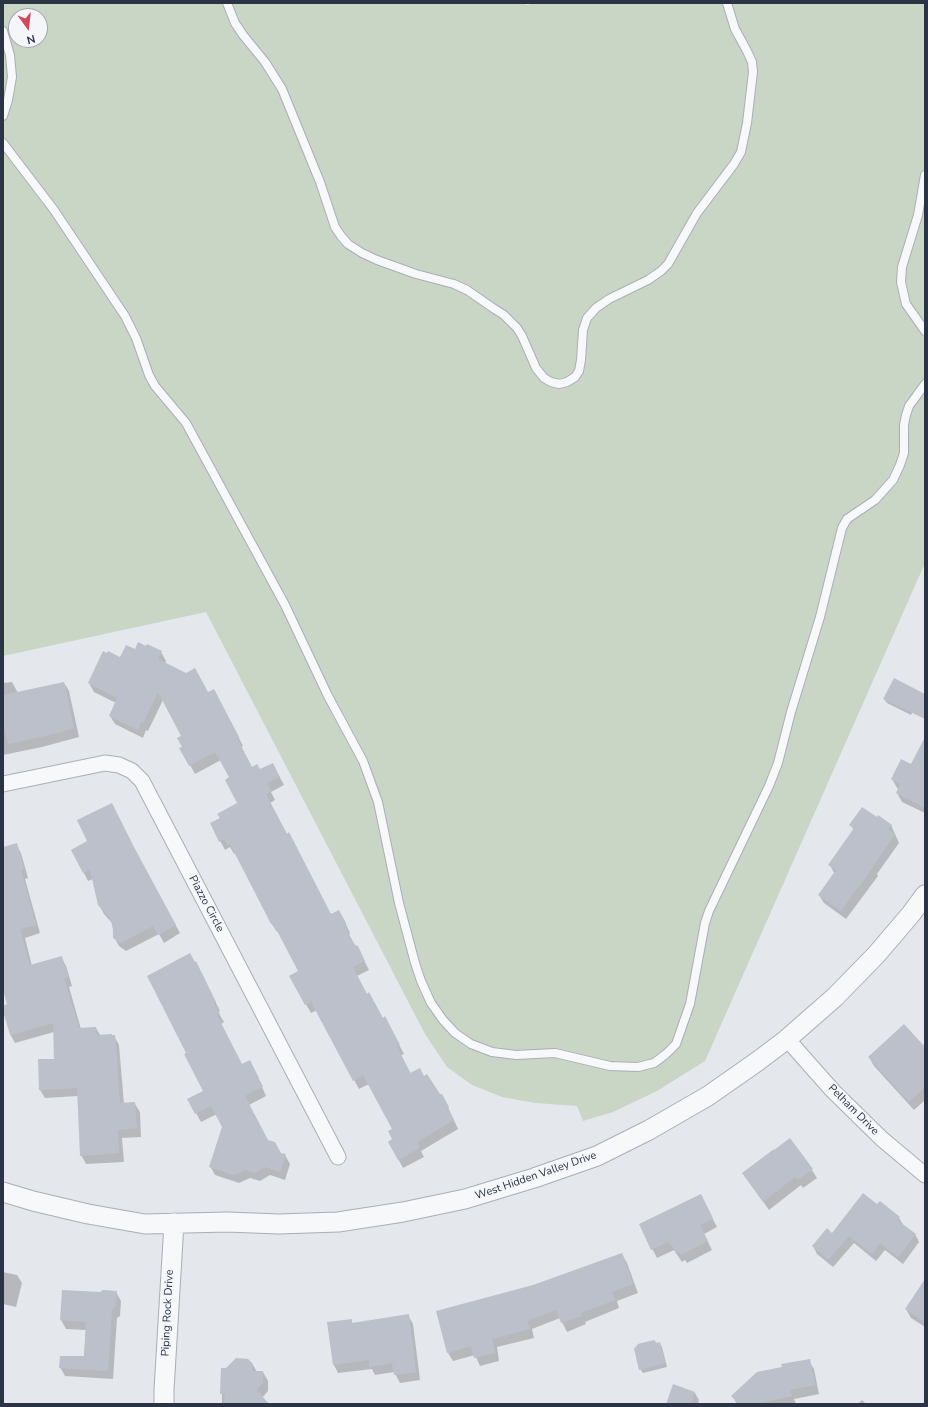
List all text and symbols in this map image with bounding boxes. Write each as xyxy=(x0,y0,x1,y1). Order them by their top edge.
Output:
north arrow xyxy=(8,8,48,48)
text: N xyxy=(25,31,37,47)
street label: Piazzo Circle xyxy=(186,873,226,935)
street label: Pelham Drive xyxy=(825,1082,881,1138)
street label: West Hidden Valley Drive xyxy=(474,1149,598,1203)
street label: Piping Rock Drive xyxy=(159,1269,177,1357)

